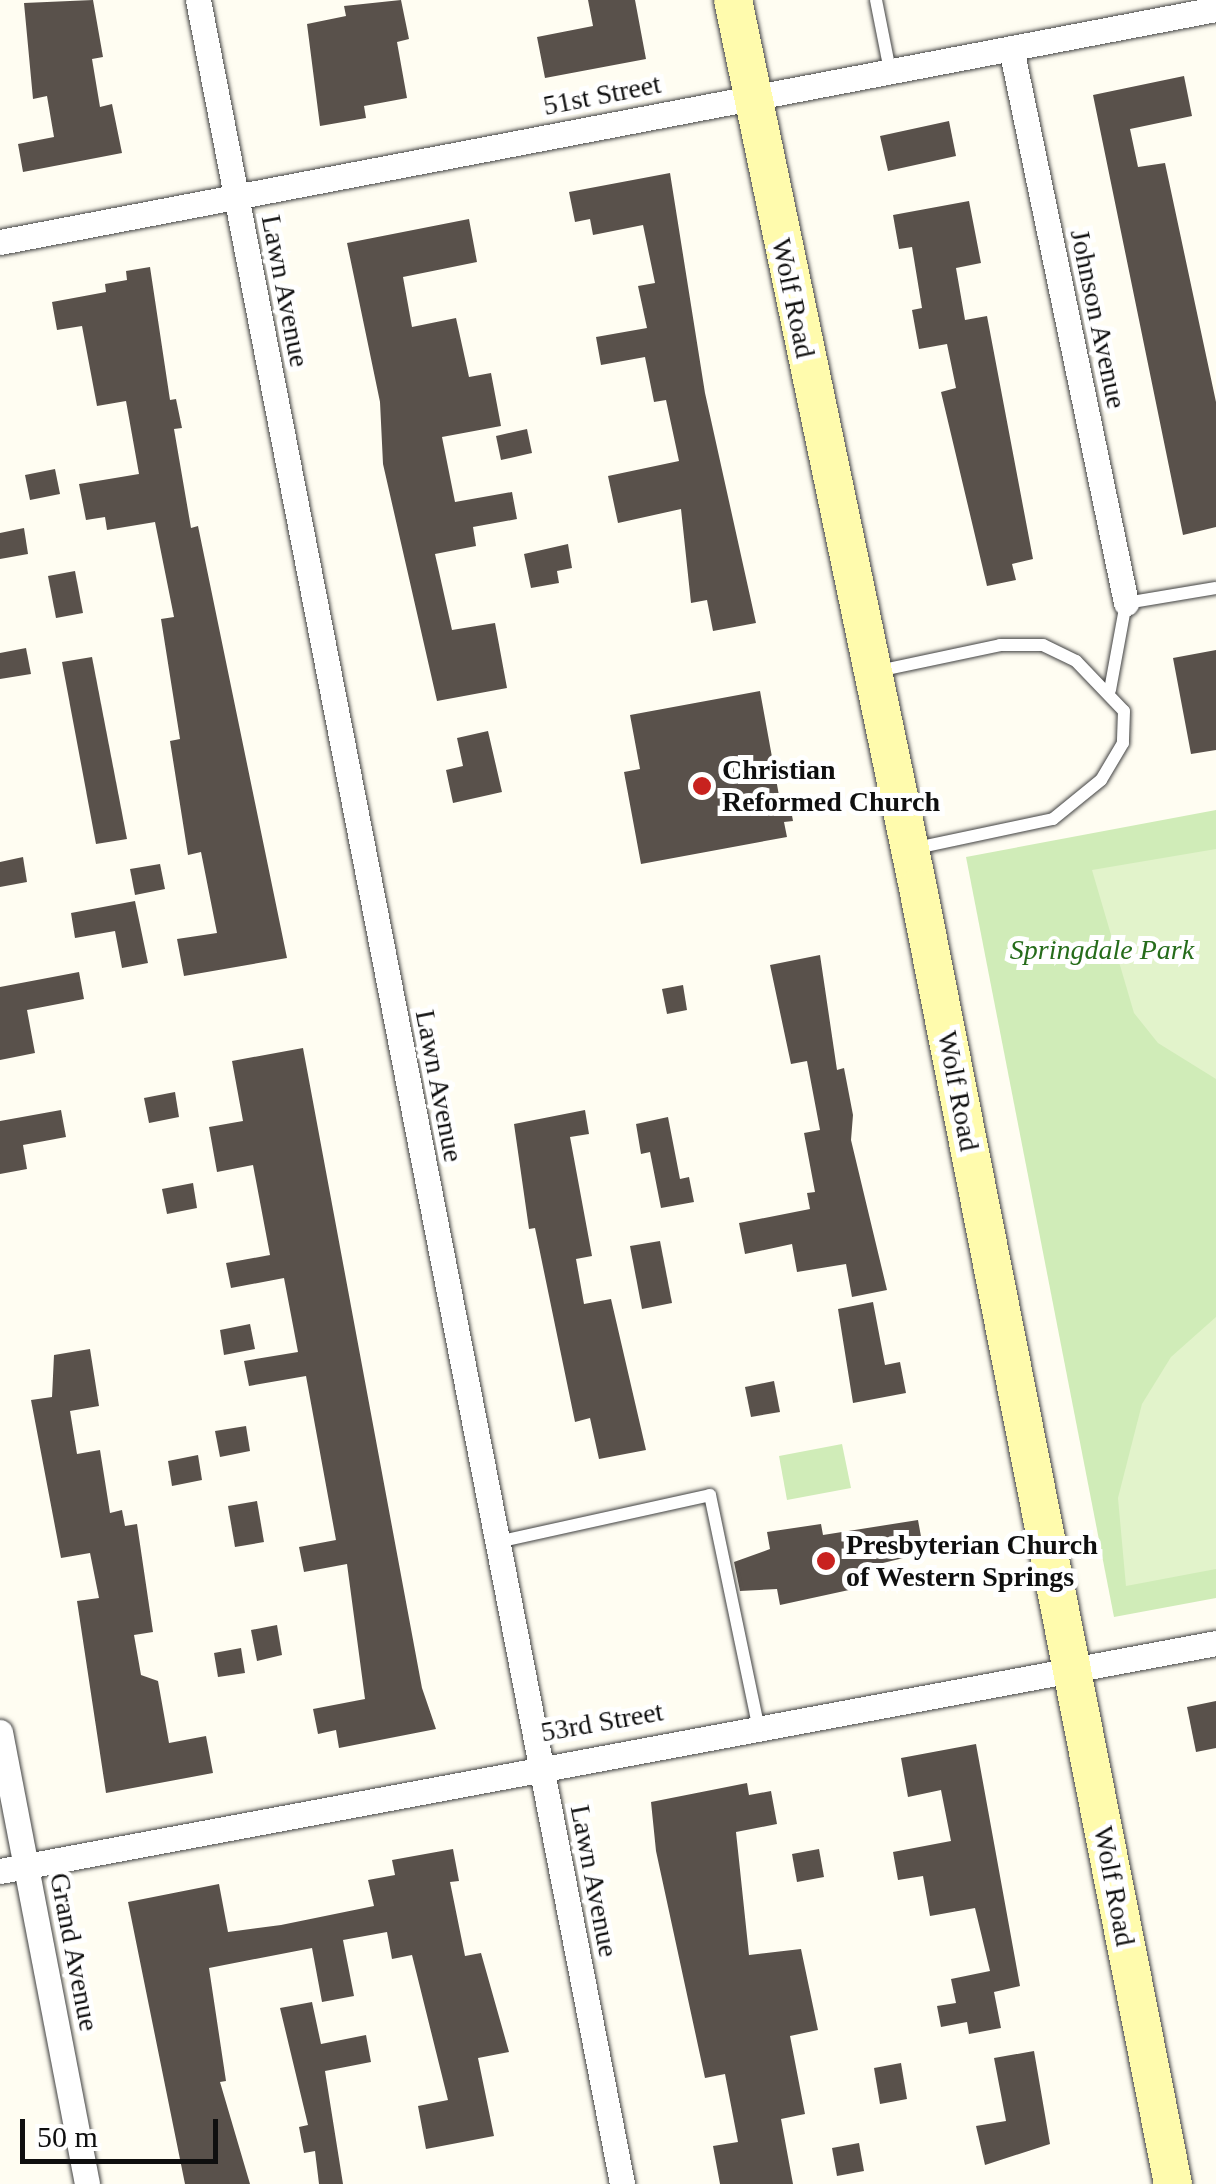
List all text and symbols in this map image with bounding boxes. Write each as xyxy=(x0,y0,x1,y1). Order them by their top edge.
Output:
street label: 51st Street xyxy=(540,67,664,123)
street label: Lawn Avenue xyxy=(254,211,316,371)
street label: Johnson Avenue xyxy=(1062,226,1134,412)
street label: Wolf Road xyxy=(764,235,822,361)
place label: Christian Reformed Church xyxy=(722,753,940,819)
marker: Christian Reformed Church xyxy=(691,775,713,797)
park label: Springdale Park xyxy=(1010,933,1194,967)
street label: Lawn Avenue xyxy=(408,1006,470,1166)
street label: Wolf Road xyxy=(930,1028,986,1154)
place label: Presbyterian Church of Western Springs xyxy=(846,1528,1098,1594)
marker: Presbyterian Church of Western Springs xyxy=(815,1550,837,1572)
street label: 53rd Street xyxy=(538,1695,666,1749)
street label: Lawn Avenue xyxy=(563,1801,625,1961)
street label: Wolf Road xyxy=(1086,1823,1142,1949)
street label: Grand Avenue xyxy=(42,1869,106,2035)
scale bar xyxy=(25,2099,222,2161)
text: 50 m xyxy=(37,2120,98,2153)

